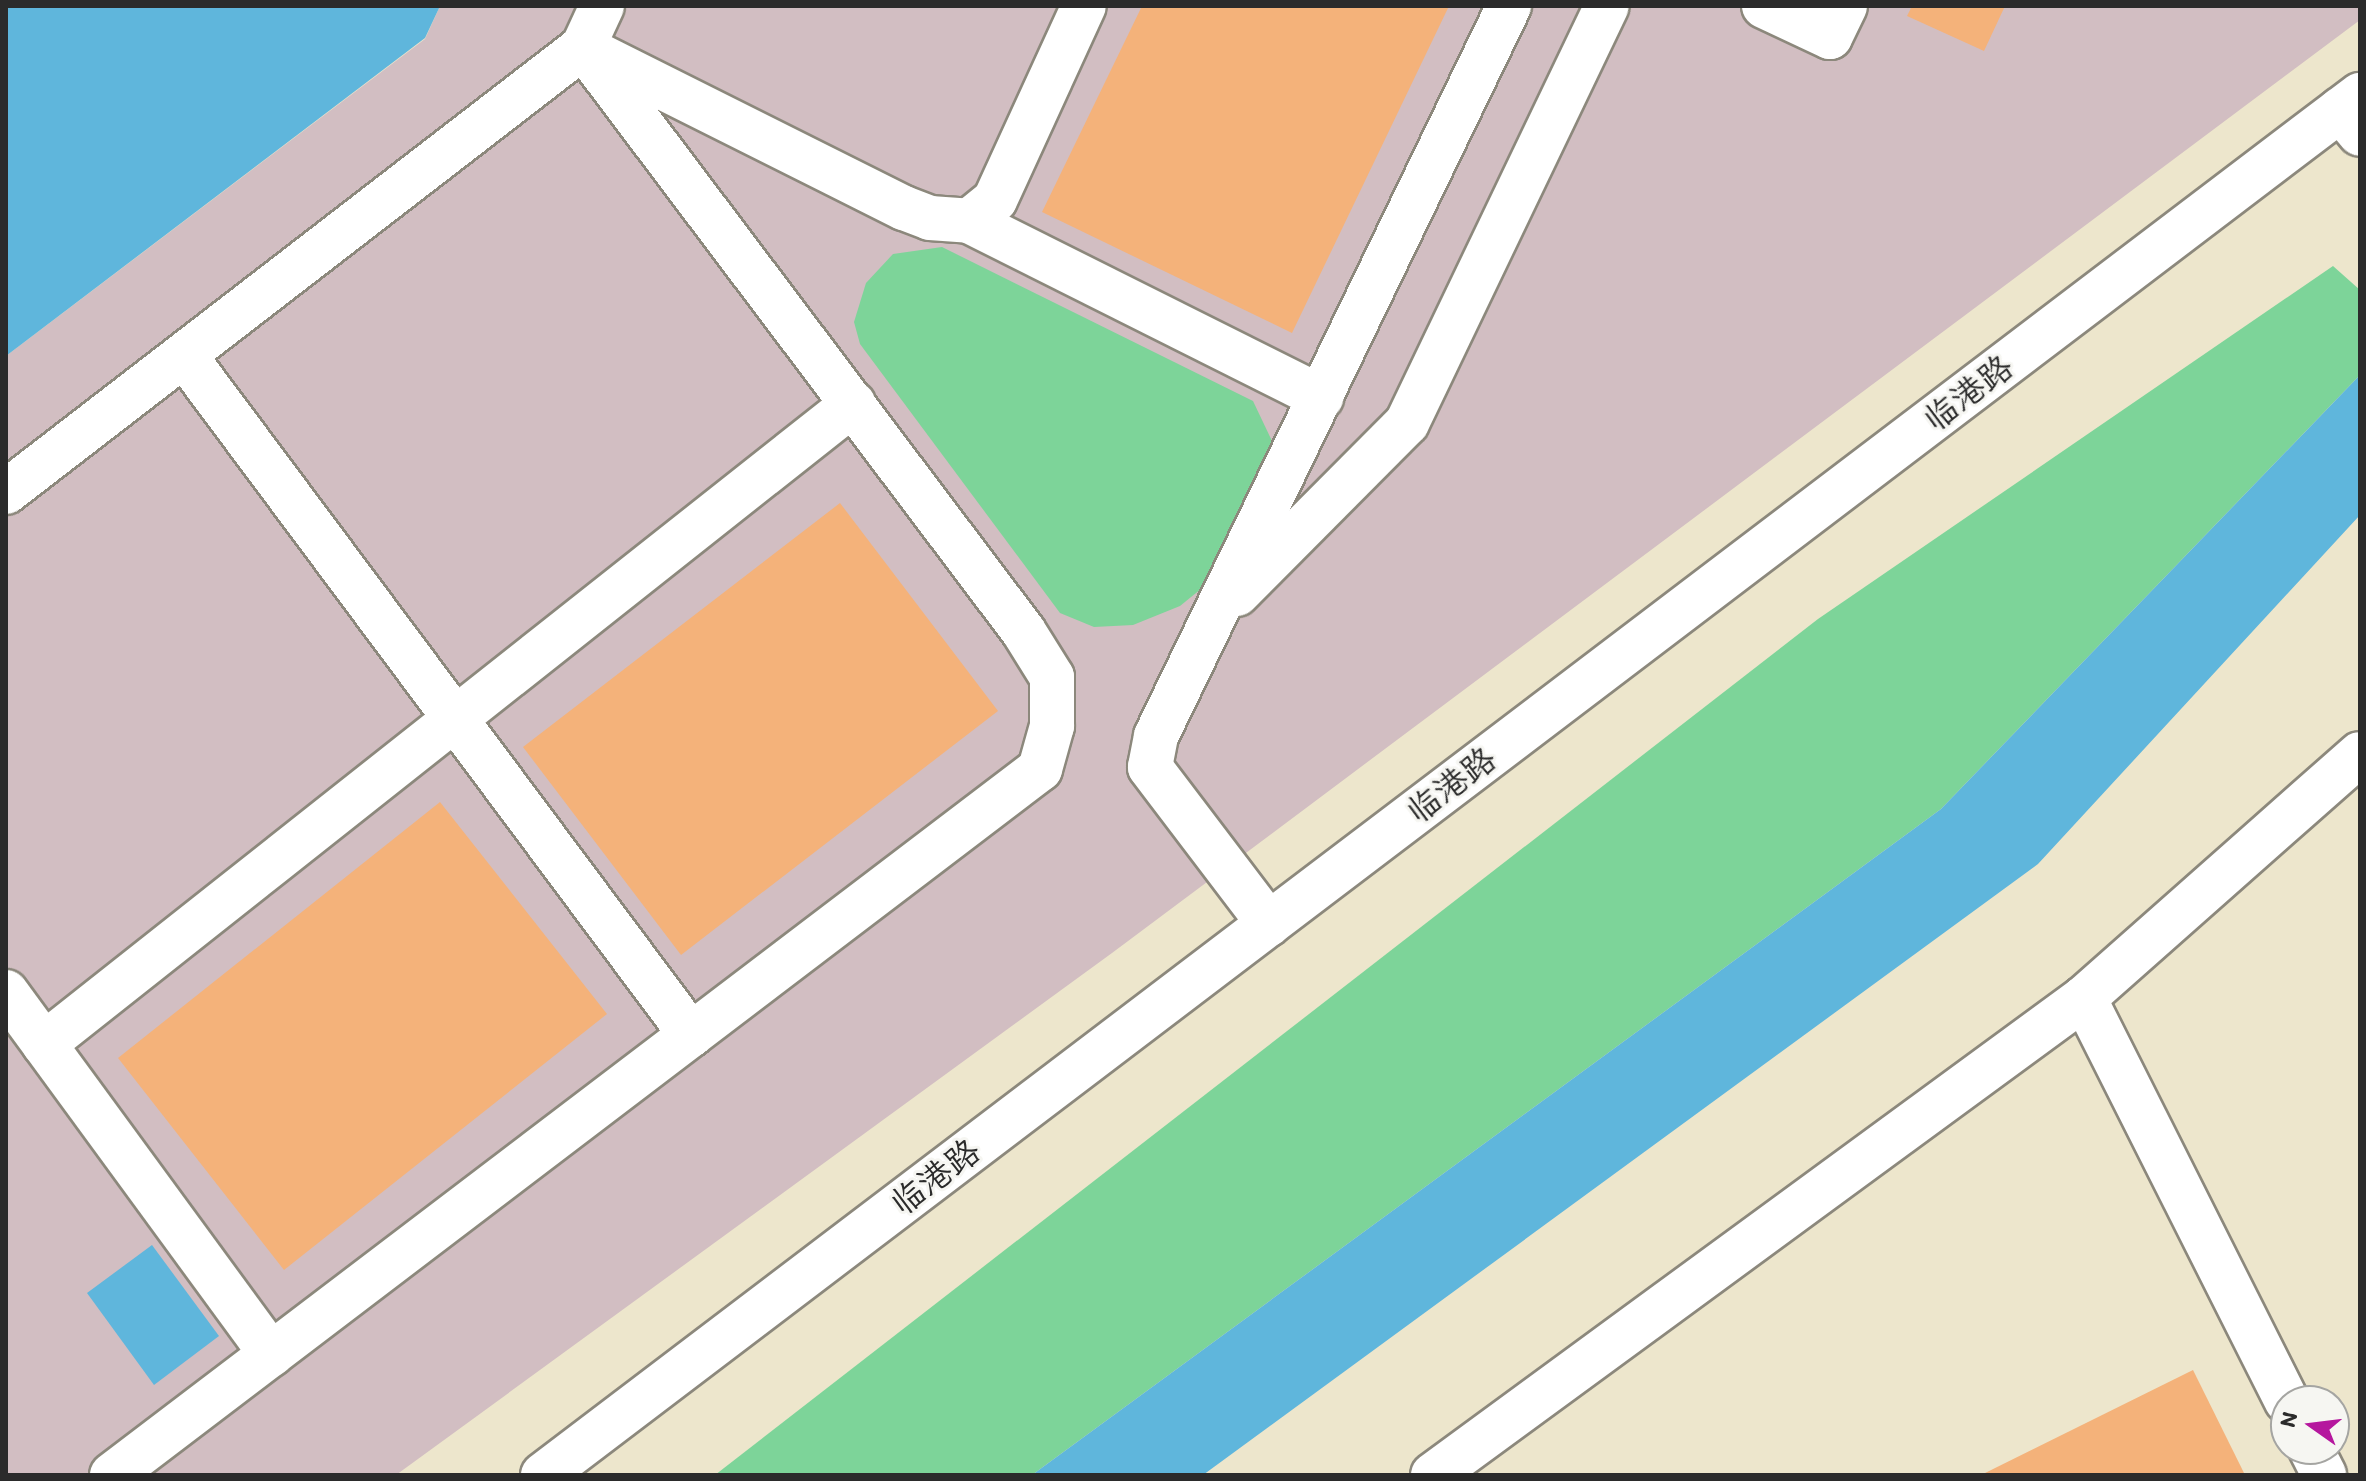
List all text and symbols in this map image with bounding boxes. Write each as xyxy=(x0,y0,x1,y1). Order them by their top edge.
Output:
street label: 临港路 xyxy=(1915,346,2021,440)
street label: 临港路 xyxy=(1398,738,1504,832)
street label: 临港路 xyxy=(882,1130,988,1224)
north arrow xyxy=(2270,1385,2350,1465)
text: N xyxy=(2273,1409,2303,1430)

